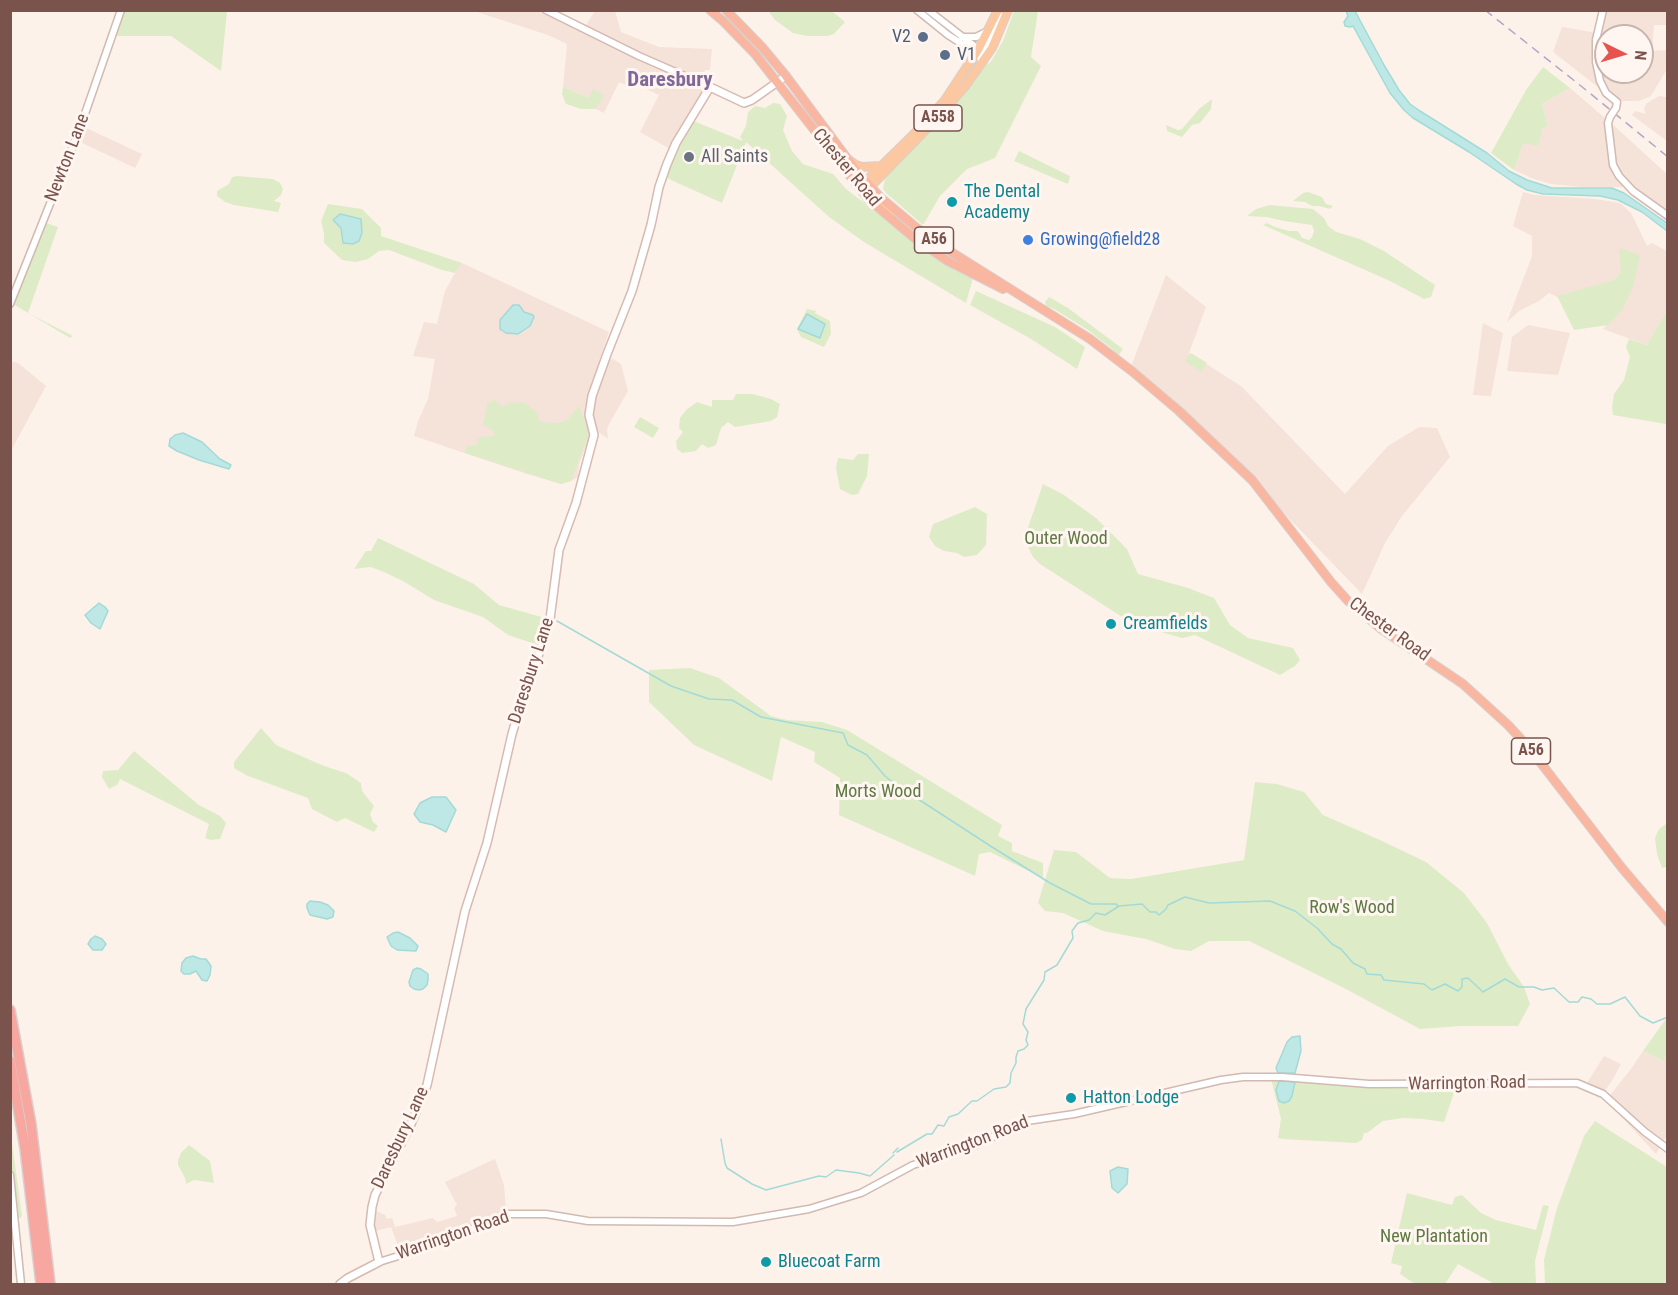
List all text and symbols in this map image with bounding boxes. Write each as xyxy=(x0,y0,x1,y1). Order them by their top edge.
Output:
north arrow xyxy=(1594,24,1654,84)
place label: V2 xyxy=(892,26,911,48)
marker: V2 xyxy=(916,30,930,44)
place label: V1 xyxy=(957,44,976,66)
marker: V1 xyxy=(938,48,952,62)
text: N xyxy=(1631,50,1650,61)
district label: Daresbury xyxy=(627,68,713,94)
road number: A558 xyxy=(914,105,962,131)
street label: Newton Lane xyxy=(41,111,95,205)
street label: Chester Road xyxy=(807,125,885,211)
place label: All Saints xyxy=(701,146,768,168)
marker: All Saints xyxy=(682,150,696,164)
place label: The Dental Academy xyxy=(964,181,1040,224)
marker: The Dental Academy xyxy=(945,195,959,209)
road number: A56 xyxy=(914,227,954,253)
place label: Growing@field28 xyxy=(1040,229,1160,251)
marker: Growing@field28 xyxy=(1021,233,1035,247)
park label: Outer Wood xyxy=(1024,528,1108,550)
street label: Chester Road xyxy=(1344,593,1434,667)
place label: Creamfields xyxy=(1123,613,1208,635)
street label: Daresbury Lane xyxy=(505,615,559,727)
marker: Creamfields xyxy=(1104,617,1118,631)
road number: A56 xyxy=(1512,738,1550,764)
park label: Morts Wood xyxy=(835,781,921,803)
park label: Row's Wood xyxy=(1309,897,1395,919)
street label: Warrington Road xyxy=(1408,1072,1526,1096)
street label: Daresbury Lane xyxy=(368,1084,434,1192)
place label: Hatton Lodge xyxy=(1083,1087,1179,1109)
marker: Hatton Lodge xyxy=(1064,1091,1078,1105)
street label: Warrington Road xyxy=(914,1112,1032,1174)
street label: Warrington Road xyxy=(394,1207,512,1265)
park label: New Plantation xyxy=(1380,1226,1488,1248)
place label: Bluecoat Farm xyxy=(778,1251,881,1273)
marker: Bluecoat Farm xyxy=(759,1255,773,1269)

